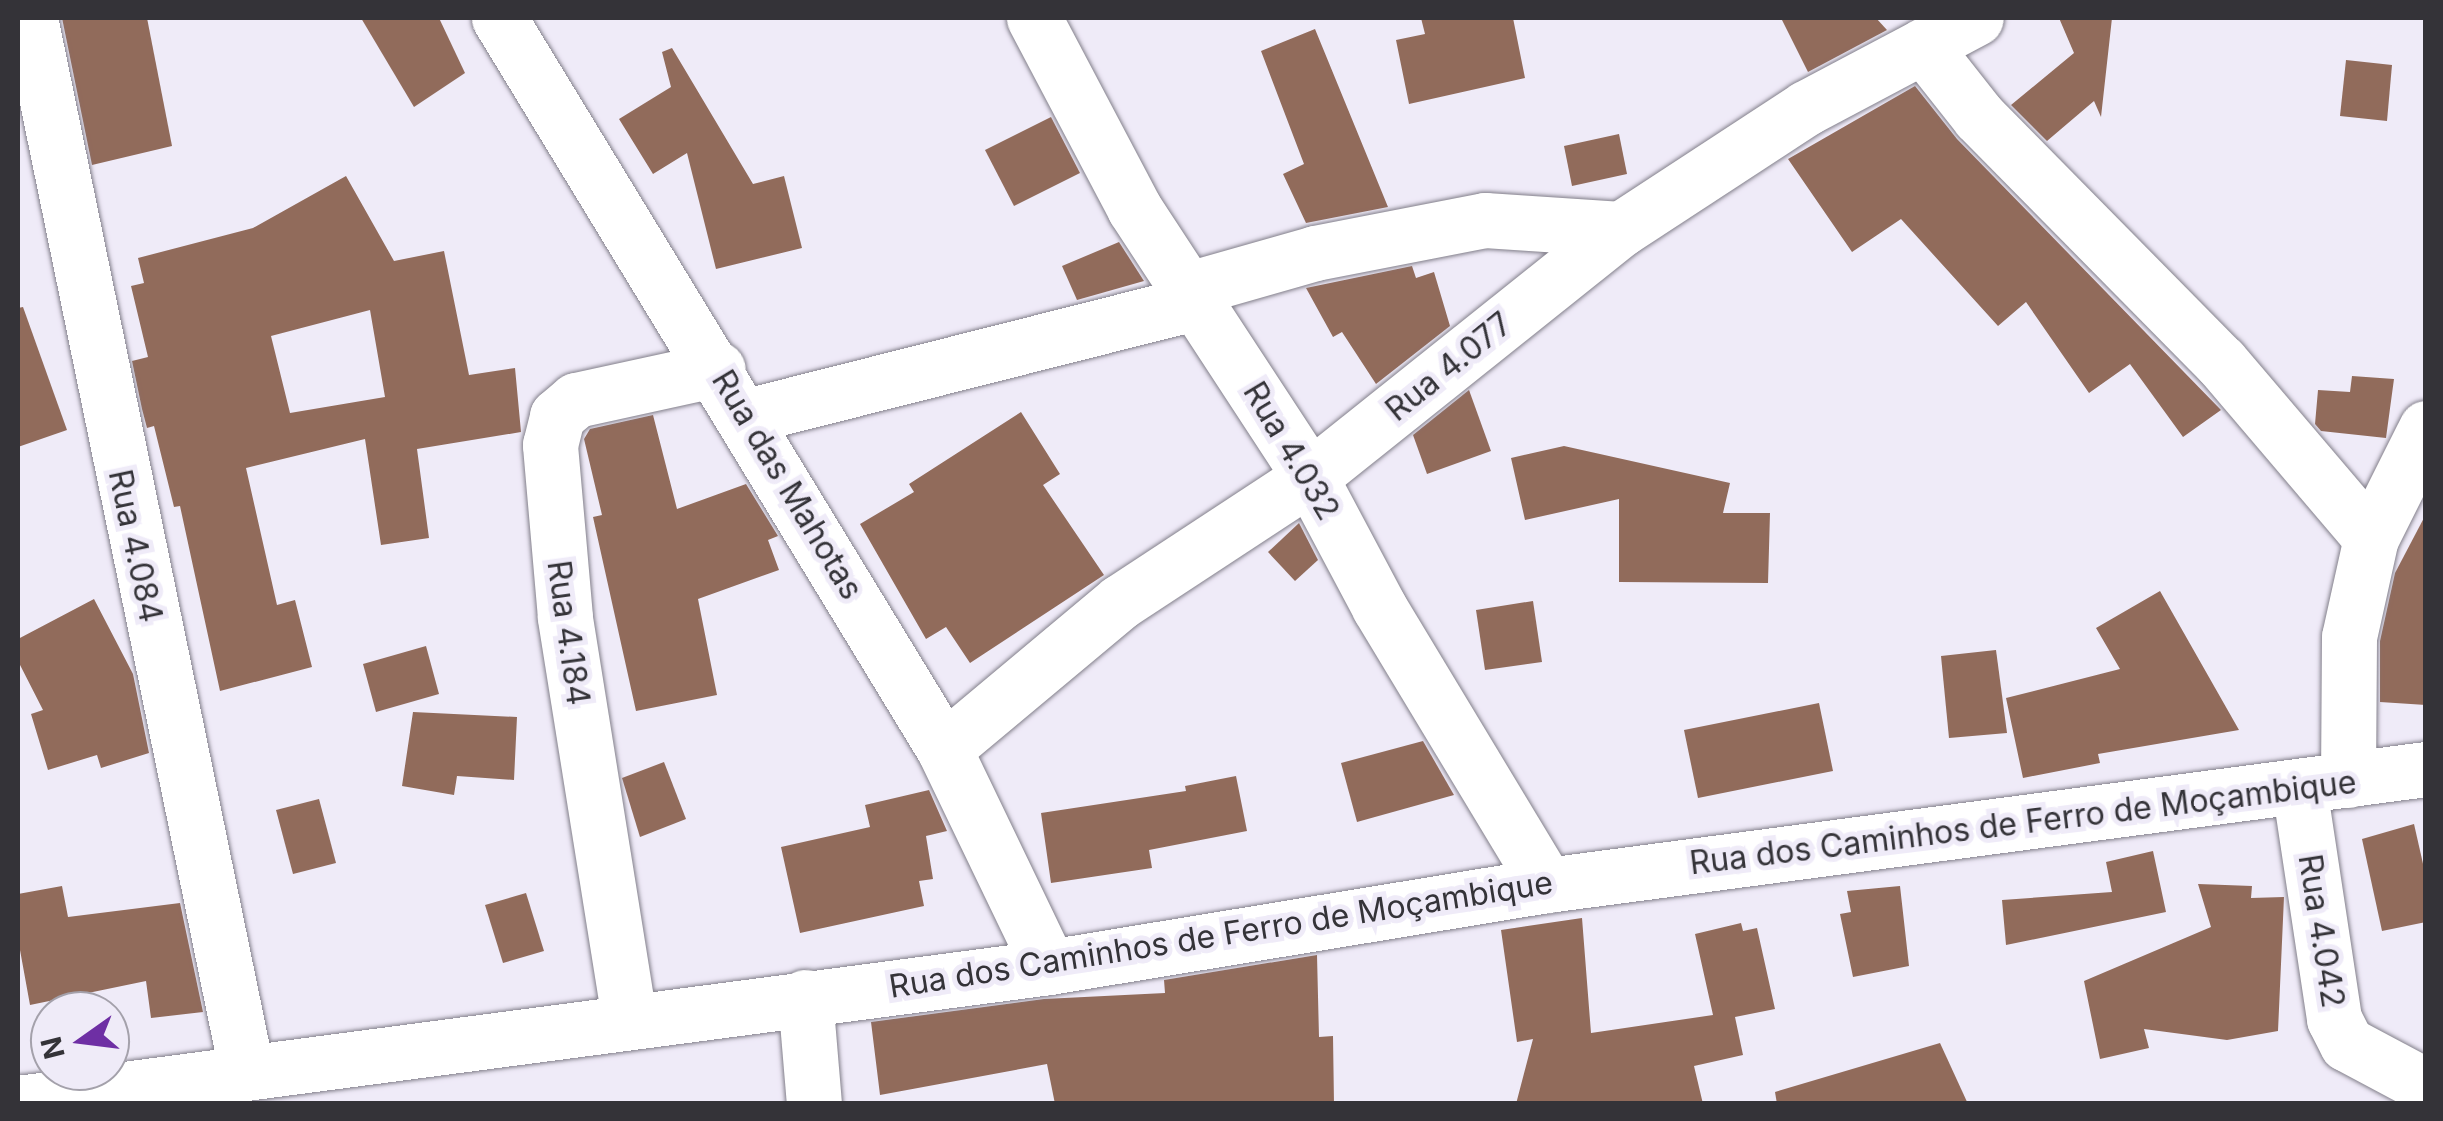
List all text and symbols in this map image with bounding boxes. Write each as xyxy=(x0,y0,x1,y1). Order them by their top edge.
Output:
street label: Rua 4.077 xyxy=(1378,305,1520,429)
street label: Rua das Mahotas xyxy=(703,364,871,606)
street label: Rua 4.032 xyxy=(1235,375,1347,527)
street label: Rua 4.084 xyxy=(100,466,170,626)
street label: Rua 4.184 xyxy=(539,558,597,708)
street label: Rua dos Caminhos de Ferro de Moçambique xyxy=(1687,763,2359,883)
street label: Rua 4.042 xyxy=(2290,852,2352,1010)
street label: Rua dos Caminhos de Ferro de Moçambique xyxy=(886,864,1556,1006)
north arrow xyxy=(30,991,130,1091)
text: N xyxy=(34,1033,72,1062)

